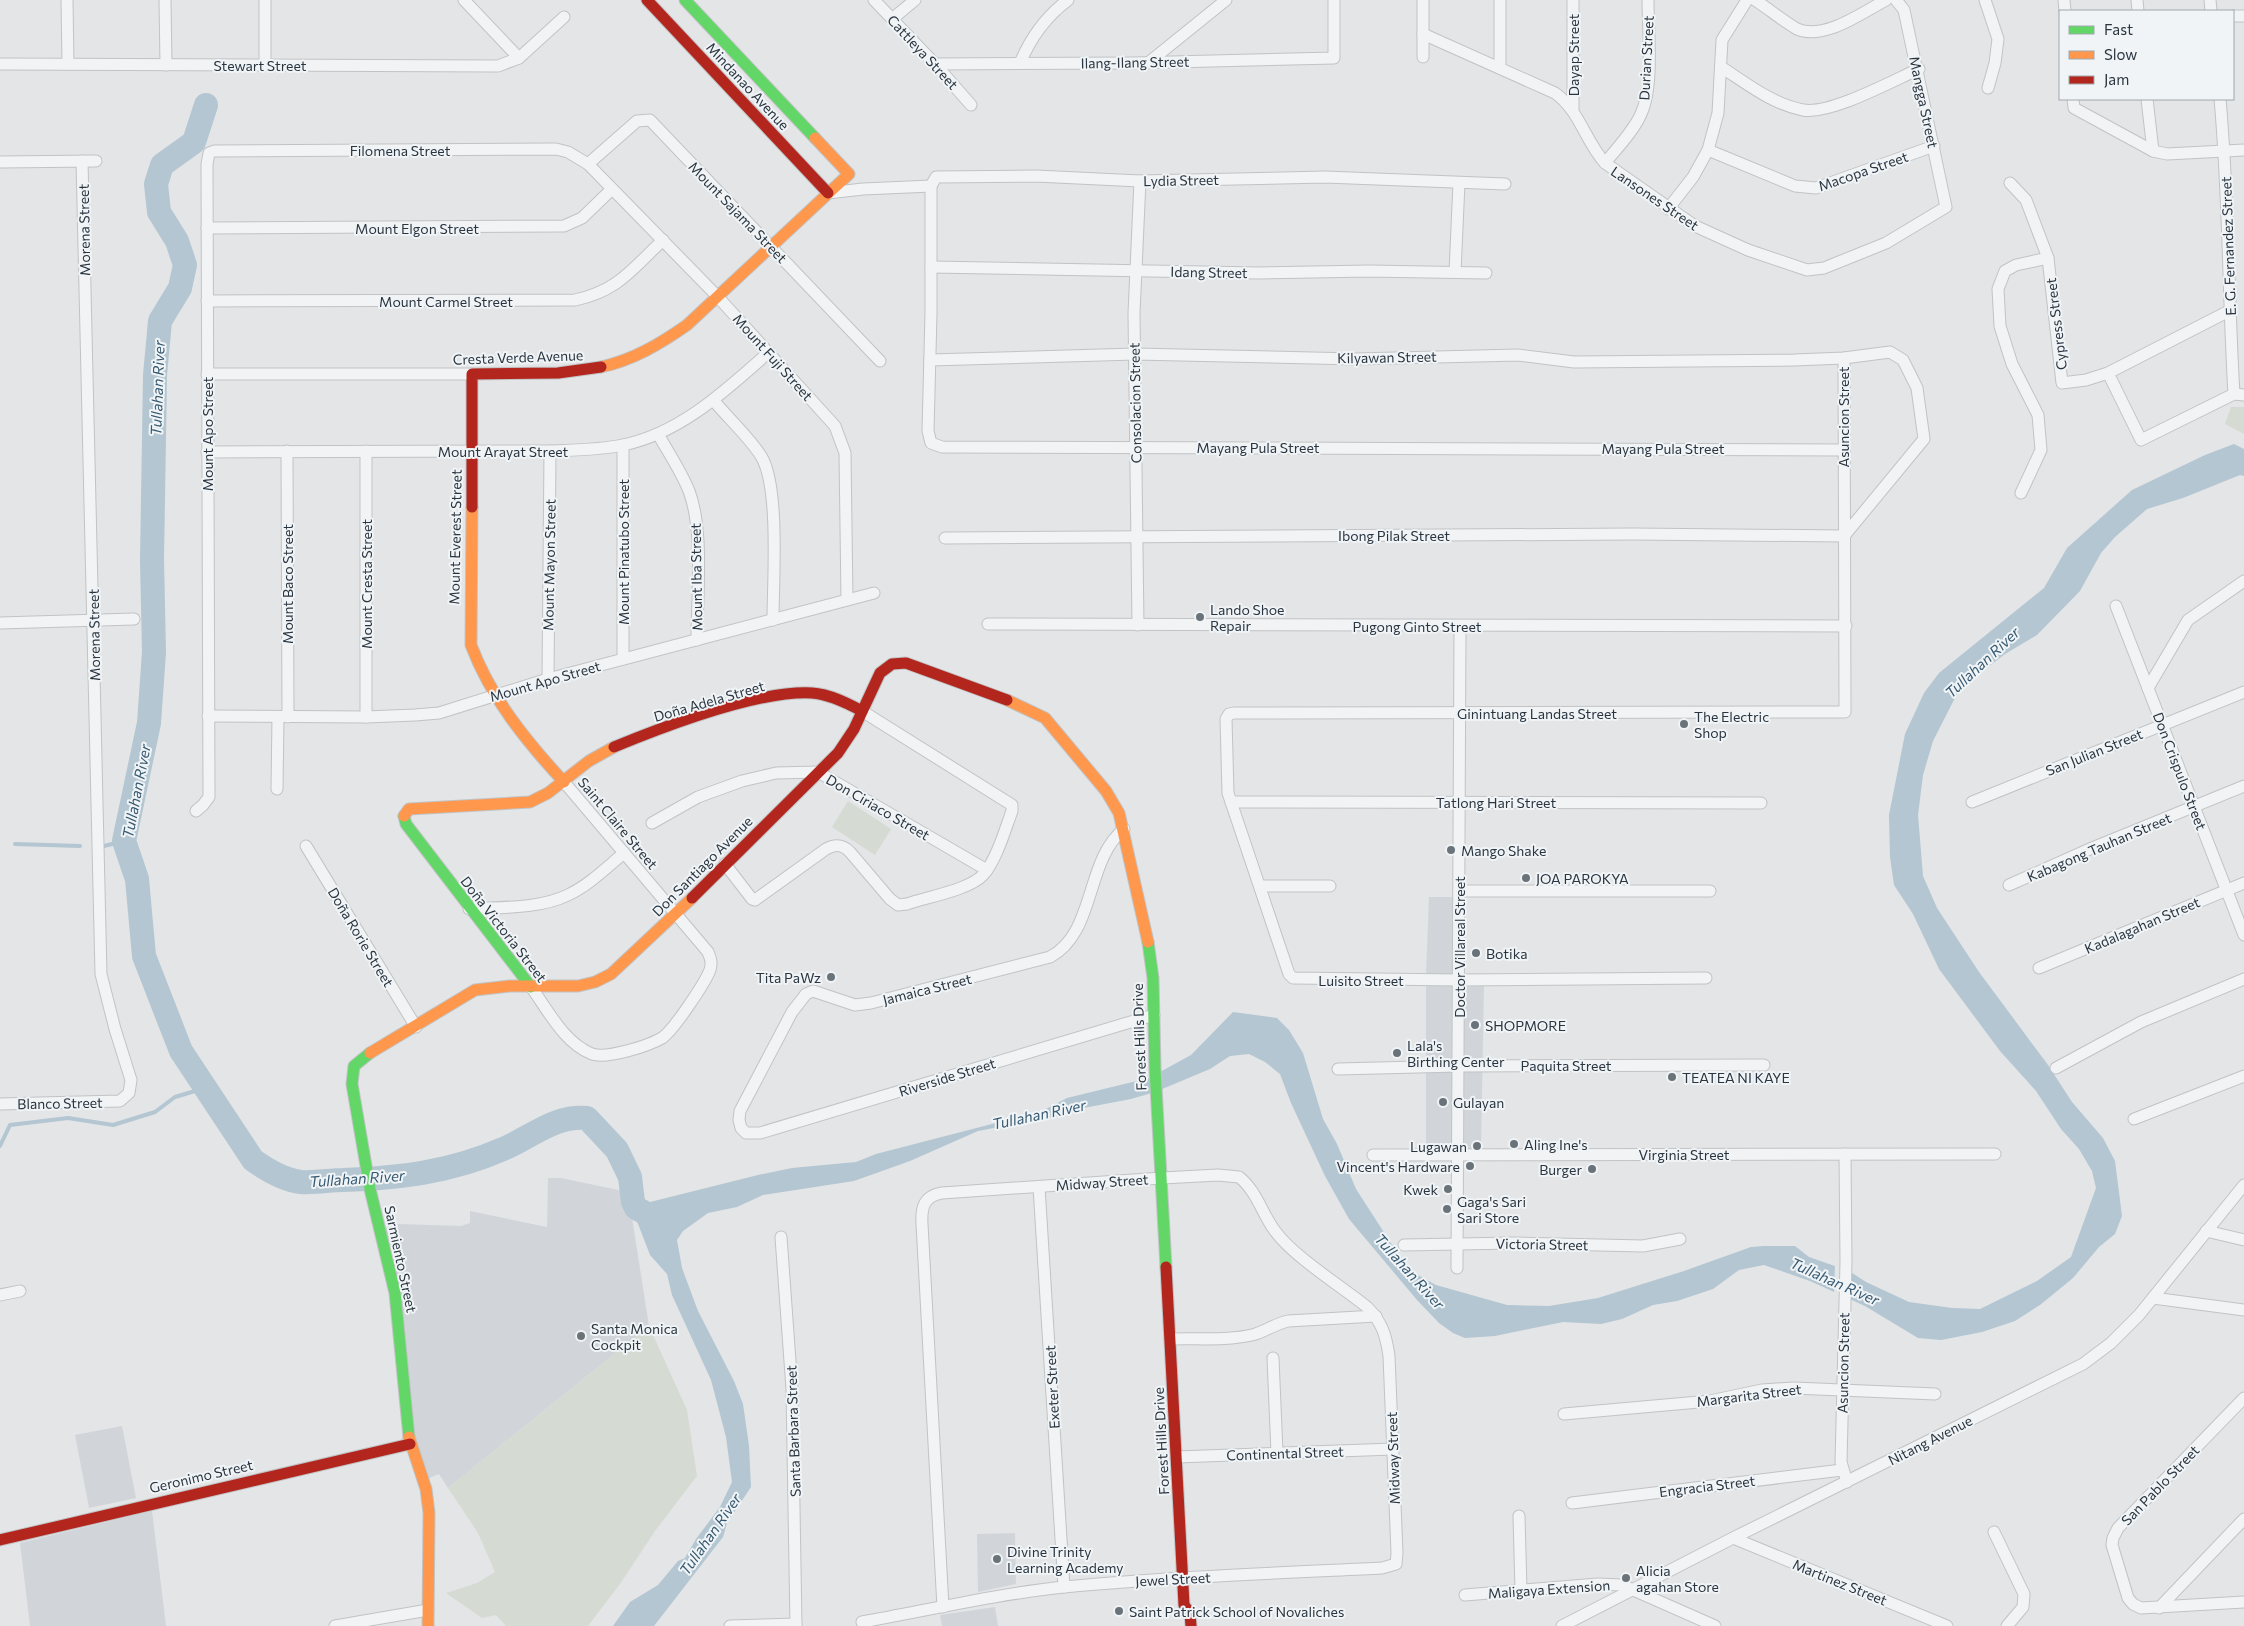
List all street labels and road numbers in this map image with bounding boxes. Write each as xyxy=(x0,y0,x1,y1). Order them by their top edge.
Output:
street label: Cattleya Street xyxy=(884,11,962,93)
street label: Dayap Street xyxy=(1565,14,1582,96)
street label: Durian Street xyxy=(1635,15,1657,101)
street label: Mindanao Avenue xyxy=(703,39,793,133)
street label: Ilang-Ilang Street xyxy=(1081,53,1190,71)
street label: Mangga Street xyxy=(1906,55,1942,150)
street label: Stewart Street xyxy=(214,57,307,74)
street label: Filomena Street xyxy=(350,142,451,159)
street label: Macopa Street xyxy=(1816,148,1910,194)
street label: Mount Sajama Street xyxy=(685,158,791,266)
street label: Lansones Street xyxy=(1608,162,1702,234)
street label: Lydia Street xyxy=(1143,171,1219,189)
street label: E. G. Fernandez Street xyxy=(2217,176,2239,316)
street label: Morena Street xyxy=(75,184,93,276)
street label: Mount Elgon Street xyxy=(355,220,479,237)
street label: Idang Street xyxy=(1170,263,1248,281)
street label: Cypress Street xyxy=(2042,277,2070,371)
street label: Mount Carmel Street xyxy=(379,293,513,310)
street label: Mount Fuji Street xyxy=(730,310,817,404)
street label: Consolacion Street xyxy=(1125,342,1145,464)
street label: Cresta Verde Avenue xyxy=(452,346,584,368)
street label: Kilyawan Street xyxy=(1337,348,1437,366)
street label: Asuncion Street xyxy=(1835,366,1852,468)
street label: Mount Apo Street xyxy=(199,376,216,491)
street label: Mayang Pula Street xyxy=(1197,439,1320,456)
street label: Mayang Pula Street xyxy=(1602,440,1725,457)
street label: Mount Arayat Street xyxy=(438,443,569,460)
street label: Mount Everest Street xyxy=(445,469,465,605)
street label: Mount Pinatubo Street xyxy=(615,479,632,625)
street label: Mount Mayon Street xyxy=(539,499,559,631)
street label: Mount Cresta Street xyxy=(358,519,375,649)
street label: Mount Iba Street xyxy=(687,523,705,631)
street label: Mount Baco Street xyxy=(279,524,296,644)
street label: Ibong Pilak Street xyxy=(1338,527,1450,544)
street label: Morena Street xyxy=(85,589,103,681)
street label: Pugong Ginto Street xyxy=(1353,618,1482,635)
street label: Mount Apo Street xyxy=(488,657,603,705)
street label: Doña Adela Street xyxy=(652,677,767,725)
street label: Ginintuang Landas Street xyxy=(1457,705,1617,722)
street label: Don Crispulo Street xyxy=(2150,710,2210,833)
street label: San Julian Street xyxy=(2043,725,2145,779)
street label: Don Ciriaco Street xyxy=(823,770,933,844)
street label: Saint Claire Street xyxy=(575,774,662,873)
street label: Tatlong Hari Street xyxy=(1436,794,1556,811)
street label: Kabagong Tauhan Street xyxy=(2024,809,2174,885)
street label: Don Santiago Avenue xyxy=(648,812,756,920)
street label: Doña Victoria Street xyxy=(457,873,551,985)
street label: Doctor Villareal Street xyxy=(1451,876,1468,1018)
street label: Doña Rorie Street xyxy=(325,884,397,990)
street label: Kadalagahan Street xyxy=(2082,893,2202,957)
street label: Jamaica Street xyxy=(881,970,973,1008)
street label: Luisito Street xyxy=(1318,972,1404,989)
street label: Forest Hills Drive xyxy=(1129,983,1149,1091)
street label: Riverside Street xyxy=(897,1054,998,1100)
street label: Paquita Street xyxy=(1520,1057,1612,1074)
street label: Blanco Street xyxy=(17,1094,103,1112)
street label: Virginia Street xyxy=(1638,1146,1730,1163)
street label: Midway Street xyxy=(1055,1170,1149,1194)
street label: Sarmiento Street xyxy=(381,1204,421,1314)
street label: Victoria Street xyxy=(1495,1235,1589,1253)
street label: Asuncion Street xyxy=(1834,1312,1852,1414)
street label: Exeter Street xyxy=(1041,1345,1063,1429)
street label: Santa Barbara Street xyxy=(782,1365,804,1497)
street label: Margarita Street xyxy=(1696,1380,1803,1410)
street label: Forest Hills Drive xyxy=(1150,1387,1172,1495)
street label: Midway Street xyxy=(1383,1411,1403,1505)
street label: Nitang Avenue xyxy=(1885,1412,1975,1468)
street label: San Pablo Street xyxy=(2117,1441,2203,1529)
street label: Continental Street xyxy=(1226,1442,1344,1464)
street label: Geronimo Street xyxy=(148,1456,255,1496)
street label: Engracia Street xyxy=(1658,1472,1756,1500)
street label: Martinez Street xyxy=(1790,1555,1890,1609)
street label: Jewel Street xyxy=(1135,1569,1211,1589)
street label: Maligaya Extension xyxy=(1487,1576,1611,1602)

